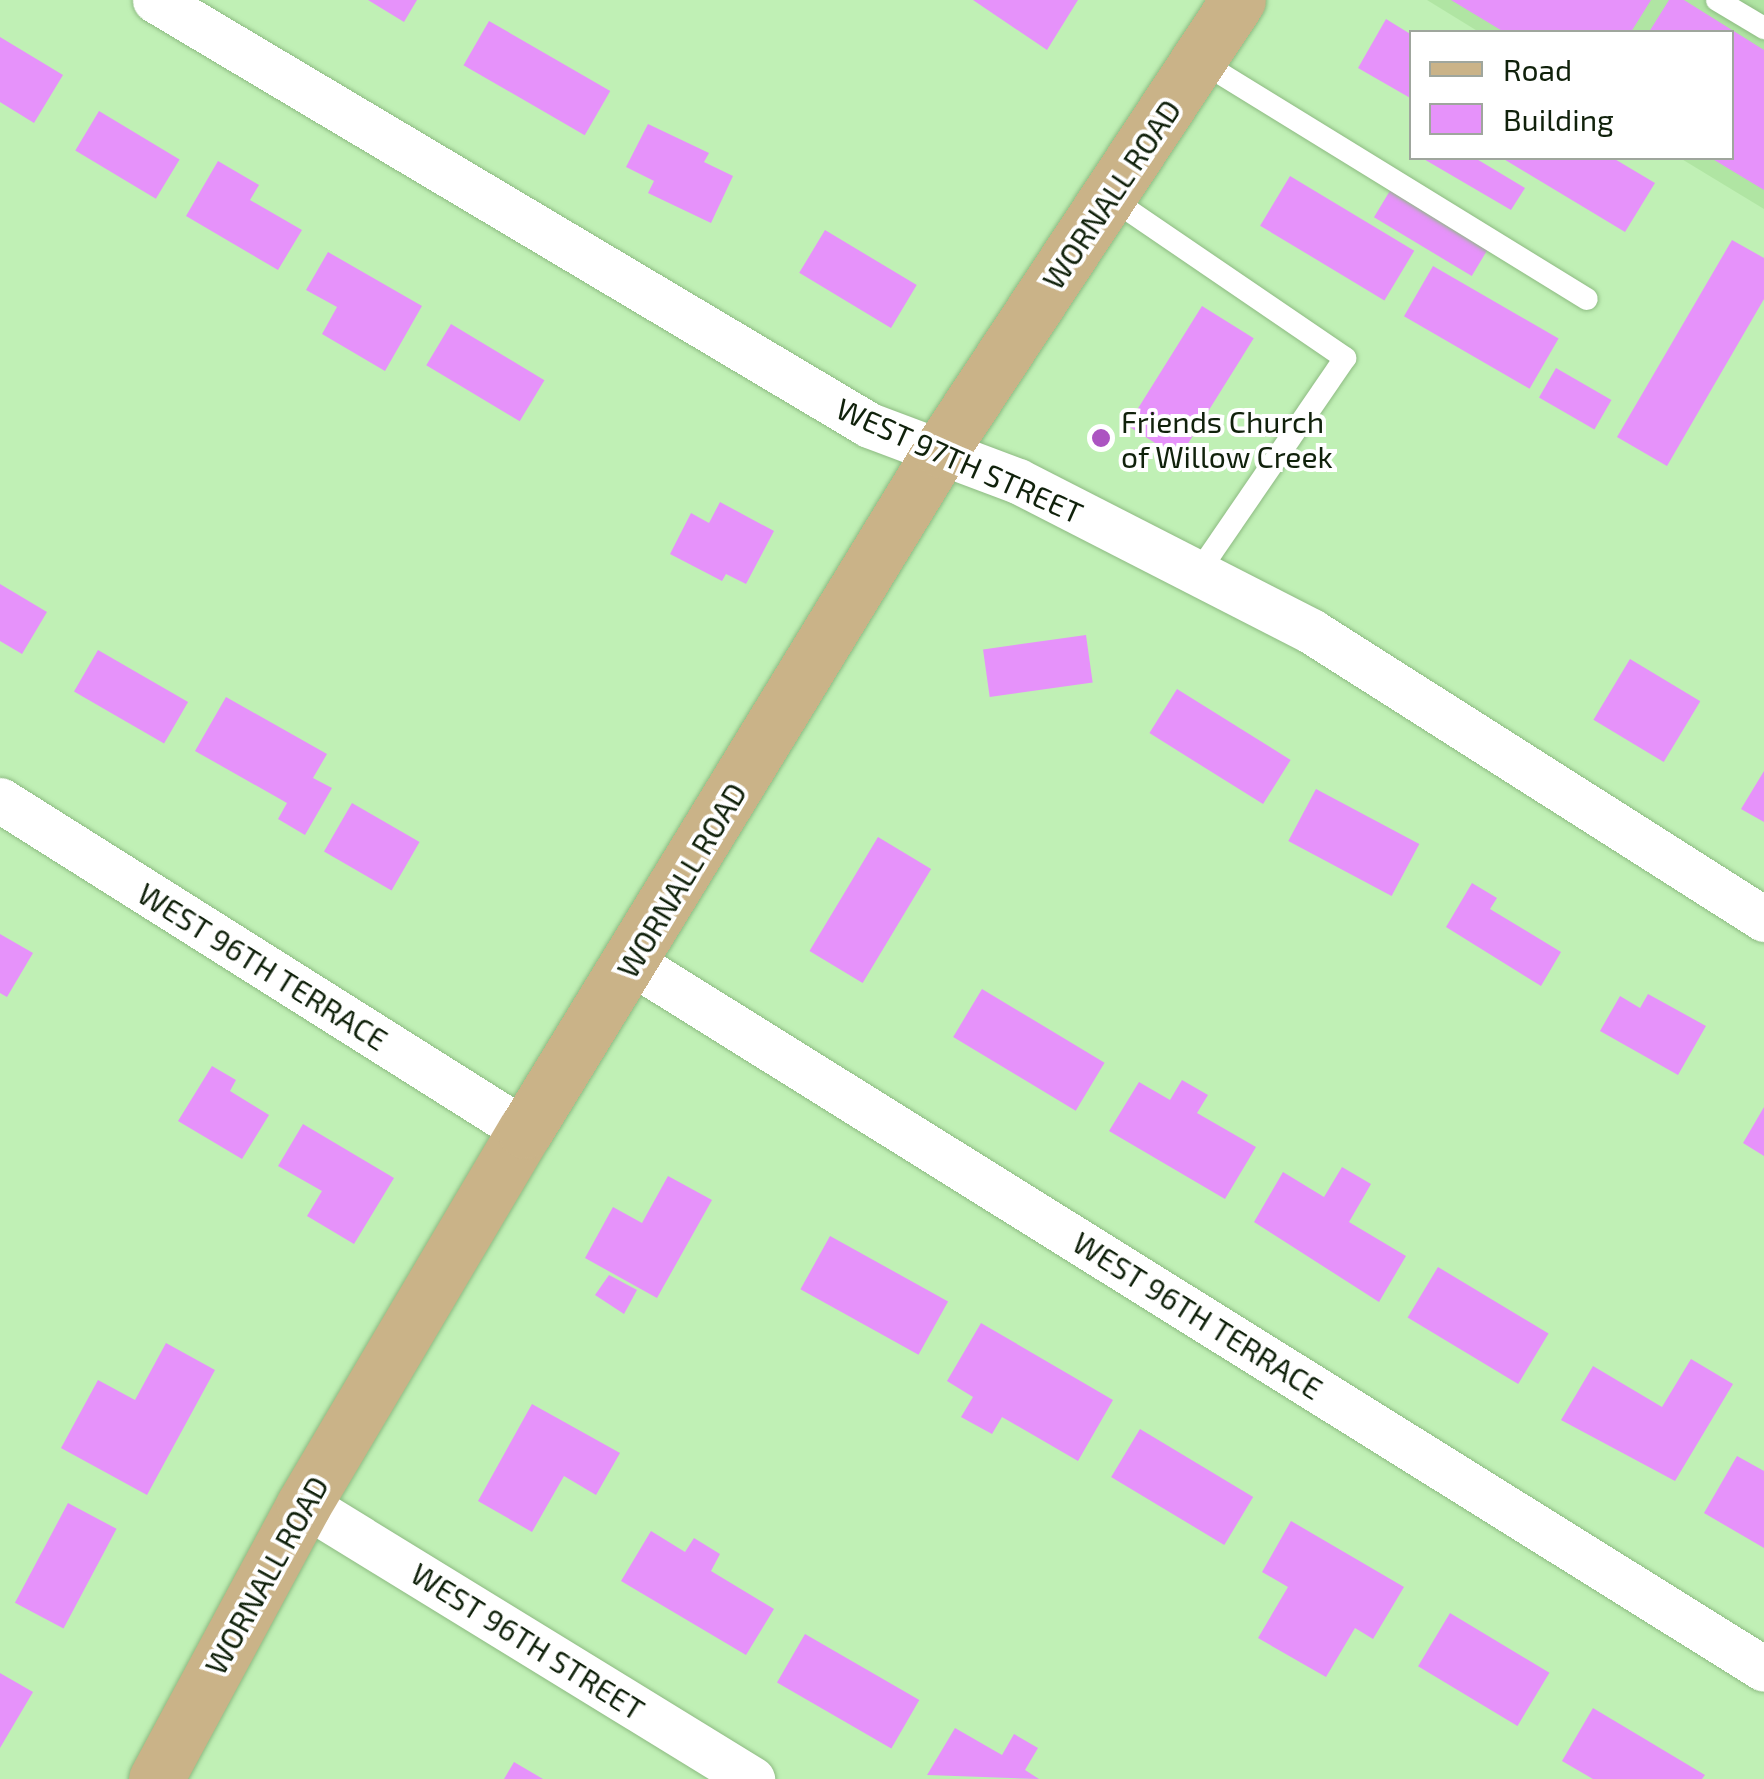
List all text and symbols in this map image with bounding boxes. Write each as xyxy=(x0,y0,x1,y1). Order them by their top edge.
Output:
legend xyxy=(1409,30,1734,160)
text: Road xyxy=(1503,51,1572,87)
street label: WORNALL ROAD xyxy=(1034,92,1188,296)
text: Building xyxy=(1503,101,1614,137)
street label: WEST 97TH STREET xyxy=(831,389,1089,531)
place label: Friends Church of Willow Creek xyxy=(1121,403,1334,474)
marker: Friends Church of Willow Creek xyxy=(1090,427,1112,449)
street label: WORNALL ROAD xyxy=(609,776,753,984)
street label: WEST 96TH TERRACE xyxy=(131,874,395,1058)
street label: WEST 96TH TERRACE xyxy=(1066,1223,1330,1407)
street label: WORNALL ROAD xyxy=(197,1469,335,1681)
street label: WEST 96TH STREET xyxy=(405,1555,651,1727)

